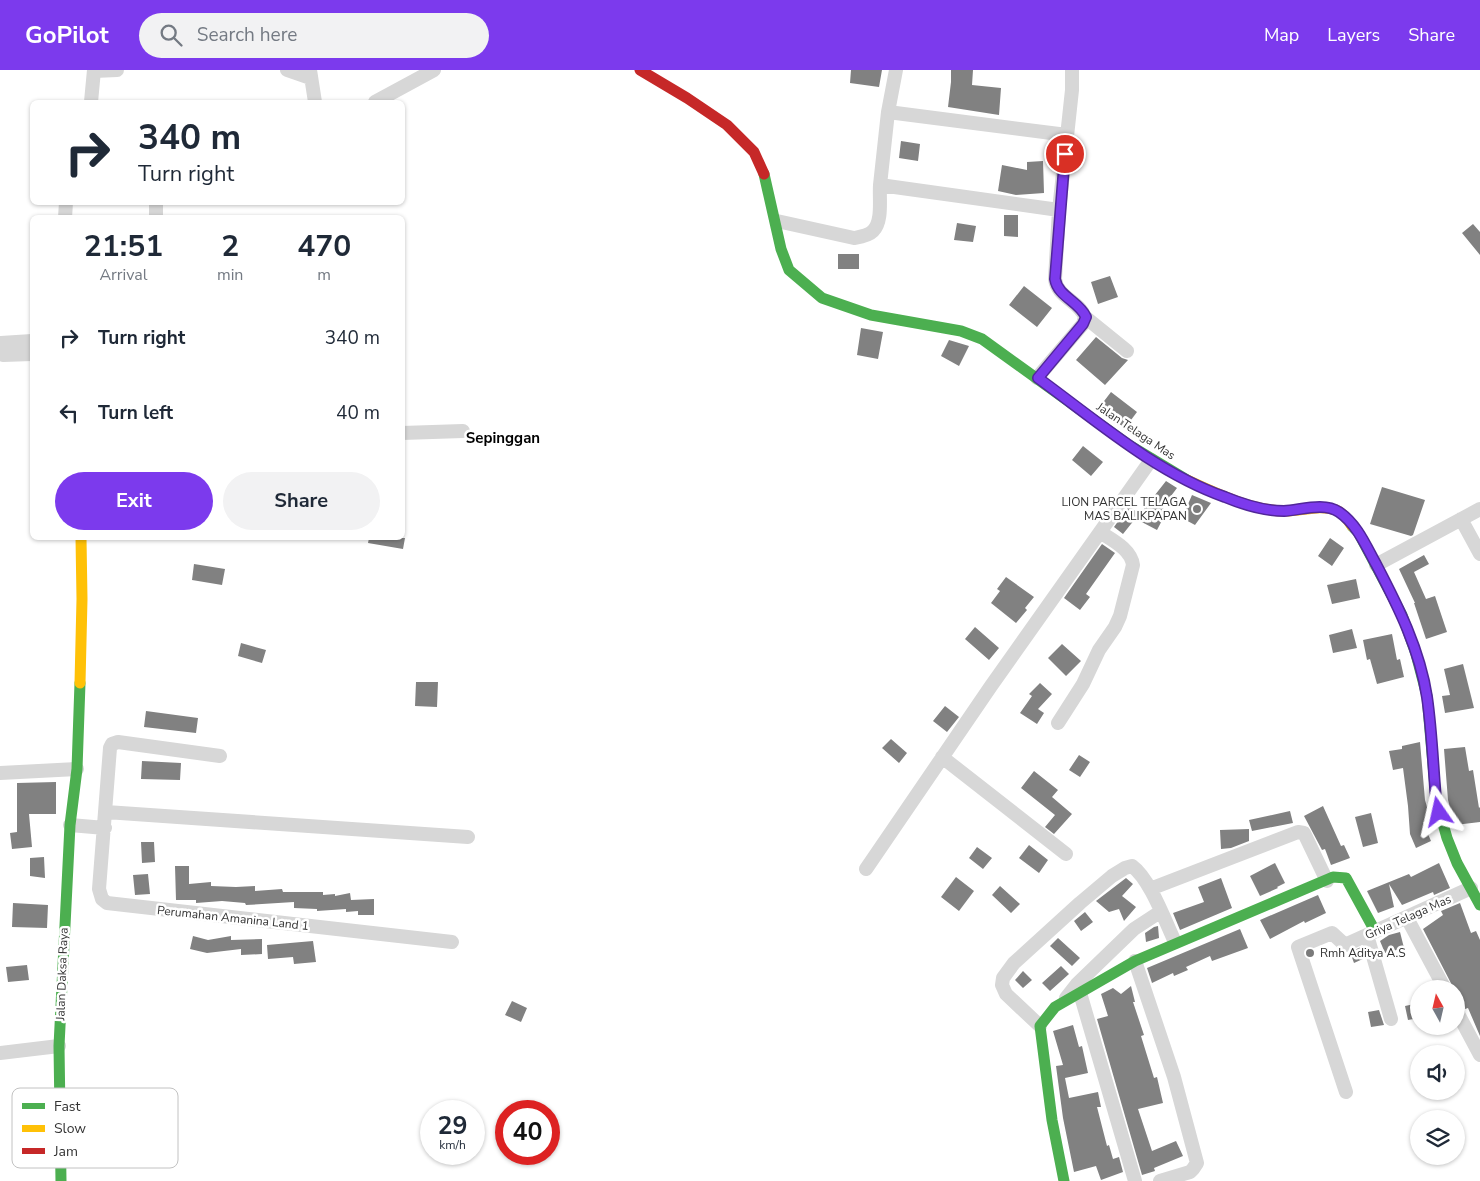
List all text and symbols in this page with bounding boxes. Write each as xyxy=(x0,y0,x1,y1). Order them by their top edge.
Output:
search box xyxy=(139,13,489,58)
text: GoPilot xyxy=(25,19,109,51)
icon: search xyxy=(157,21,185,49)
text: Search here xyxy=(197,22,297,48)
text: Map xyxy=(1264,23,1299,47)
text: Layers xyxy=(1327,23,1380,47)
text: Share xyxy=(1408,23,1455,47)
text: 340 m xyxy=(138,114,241,161)
icon: right xyxy=(55,120,120,185)
pin xyxy=(1044,133,1086,175)
icon: arrive xyxy=(1051,140,1079,168)
text: Turn right xyxy=(138,159,234,189)
text: 21:51 xyxy=(84,226,163,267)
text: 2 xyxy=(221,226,239,267)
text: 470 xyxy=(297,226,351,267)
text: Arrival xyxy=(99,264,148,286)
text: min xyxy=(217,264,243,286)
text: m xyxy=(317,264,331,286)
icon: right xyxy=(55,324,83,352)
text: Turn right xyxy=(98,325,185,351)
text: 340 m xyxy=(325,325,380,351)
street label: Jalan Telaga Mas xyxy=(1093,398,1179,463)
icon: left xyxy=(55,399,83,427)
text: Turn left xyxy=(98,400,173,426)
text: 40 m xyxy=(336,400,380,426)
district label: Sepinggan xyxy=(466,428,540,448)
button: Exit xyxy=(55,472,213,530)
button: Share xyxy=(223,472,380,530)
place label: LION PARCEL TELAGA MAS BALIKPAPAN xyxy=(1062,494,1187,524)
marker: LION PARCEL TELAGA MAS BALIKPAPAN xyxy=(1191,503,1203,515)
position arrow xyxy=(1412,785,1464,837)
street label: Griya Telaga Mas xyxy=(1362,891,1454,943)
street label: Perumahan Amanina Land 1 xyxy=(156,902,310,934)
street label: Jalan Daksa Raya xyxy=(52,927,72,1022)
place label: Rmh Aditya A.S xyxy=(1320,945,1406,961)
marker: Rmh Aditya A.S xyxy=(1304,947,1316,959)
north arrow xyxy=(1410,980,1465,1035)
map controls xyxy=(1410,980,1465,1165)
button: sound xyxy=(1410,1045,1465,1100)
legend xyxy=(12,1088,178,1168)
text: Fast xyxy=(54,1097,80,1116)
speed limit sign: 40 xyxy=(495,1100,560,1165)
text: 29 xyxy=(437,1109,468,1143)
button: layers xyxy=(1410,1110,1465,1165)
text: Slow xyxy=(54,1119,86,1138)
text: km/h xyxy=(439,1137,466,1153)
text: Jam xyxy=(53,1142,78,1161)

